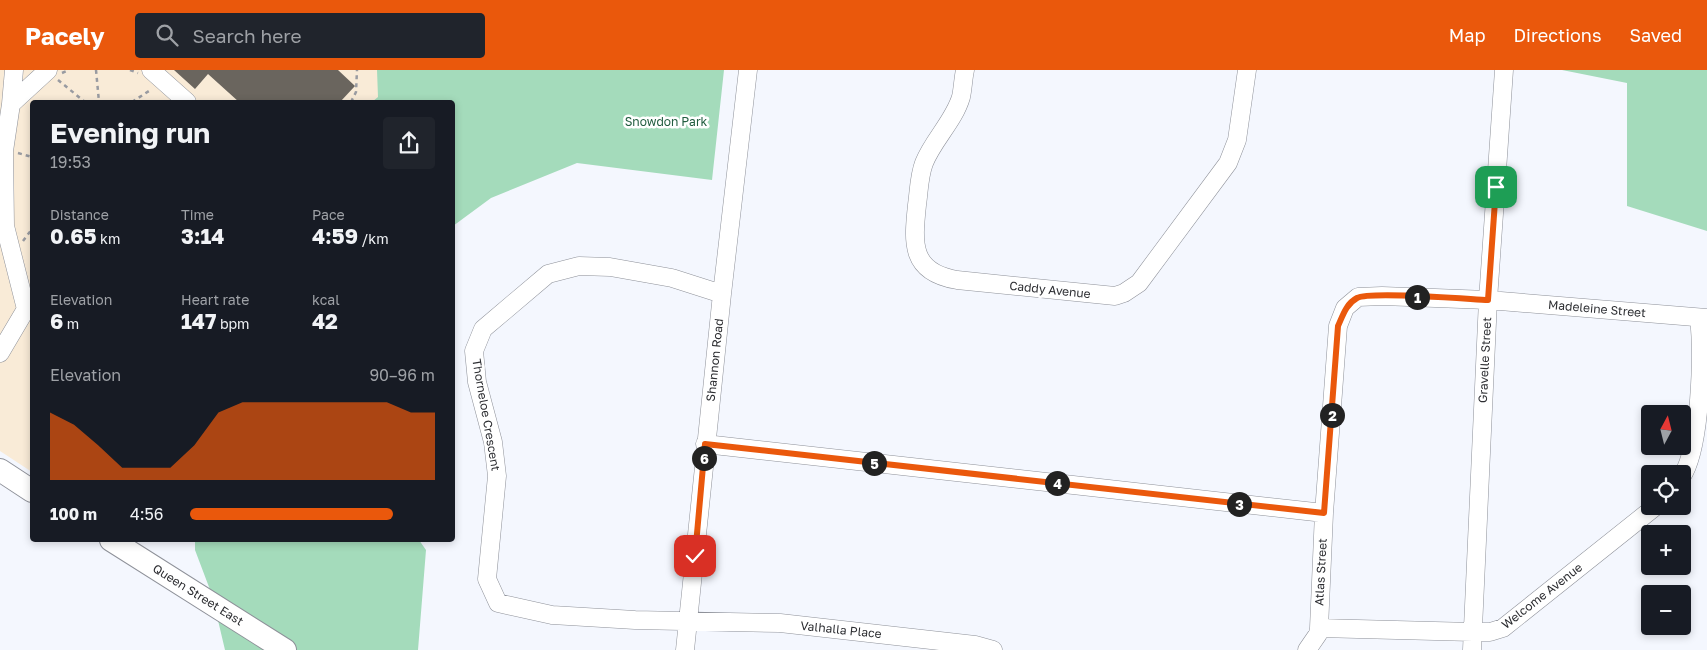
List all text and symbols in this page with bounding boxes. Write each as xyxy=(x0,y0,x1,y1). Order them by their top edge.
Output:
search box xyxy=(135,13,485,58)
text: Pacely xyxy=(25,21,105,50)
icon: search xyxy=(153,21,181,49)
text: Search here xyxy=(193,24,301,47)
text: Map xyxy=(1449,24,1485,46)
text: Directions xyxy=(1513,24,1601,46)
text: Saved xyxy=(1629,24,1682,46)
park label: Snowdon Park xyxy=(625,114,708,129)
text: Evening run xyxy=(50,116,210,149)
button: share xyxy=(383,117,435,169)
text: 19:53 xyxy=(50,152,91,172)
pin xyxy=(1475,166,1517,208)
icon: arrive xyxy=(1482,173,1510,201)
text: Distance xyxy=(50,206,109,223)
text: Time xyxy=(181,206,214,223)
text: Pace xyxy=(312,206,345,223)
text: 0.65 xyxy=(50,223,97,249)
text: 3:14 xyxy=(181,223,224,249)
text: 4:59 xyxy=(312,223,358,249)
text: km xyxy=(97,230,120,247)
text: /km xyxy=(358,230,389,247)
street label: Caddy Avenue xyxy=(1009,278,1092,301)
pin: 1 xyxy=(1404,284,1430,310)
text: 1 xyxy=(1414,289,1421,306)
text: Elevation xyxy=(50,291,112,308)
text: Heart rate xyxy=(181,291,249,308)
text: kcal xyxy=(312,291,340,308)
street label: Madeleine Street xyxy=(1547,297,1647,320)
text: 6 xyxy=(50,308,63,334)
text: 147 xyxy=(181,308,216,334)
text: 42 xyxy=(312,308,338,334)
text: m xyxy=(63,315,79,332)
text: bpm xyxy=(216,315,250,332)
street label: Gravelle Street xyxy=(1475,316,1494,403)
street label: Shannon Road xyxy=(703,318,726,402)
street label: Thorneloe Crescent xyxy=(469,358,504,472)
text: Elevation xyxy=(50,365,121,385)
text: 90–96 m xyxy=(369,365,435,385)
pin: 2 xyxy=(1320,402,1344,428)
north arrow xyxy=(1641,405,1691,455)
map controls xyxy=(1641,405,1691,635)
text: 2 xyxy=(1328,407,1337,424)
pin: 6 xyxy=(692,446,716,470)
text: 6 xyxy=(700,450,709,467)
pin: 5 xyxy=(862,450,886,476)
text: 5 xyxy=(870,455,879,472)
button: locate xyxy=(1641,465,1691,515)
pin: 4 xyxy=(1044,470,1070,496)
text: 4 xyxy=(1053,475,1062,492)
pin: 3 xyxy=(1226,492,1252,516)
text: 3 xyxy=(1235,496,1244,513)
text: 100 m xyxy=(50,504,97,524)
text: 4:56 xyxy=(130,504,164,524)
button: + xyxy=(1641,525,1691,575)
pin xyxy=(674,535,716,577)
street label: Atlas Street xyxy=(1311,538,1330,606)
icon: check xyxy=(681,542,709,570)
street label: Welcome Avenue xyxy=(1498,559,1585,632)
street label: Queen Street East xyxy=(150,561,247,629)
button: − xyxy=(1641,585,1691,635)
street label: Valhalla Place xyxy=(800,618,882,641)

